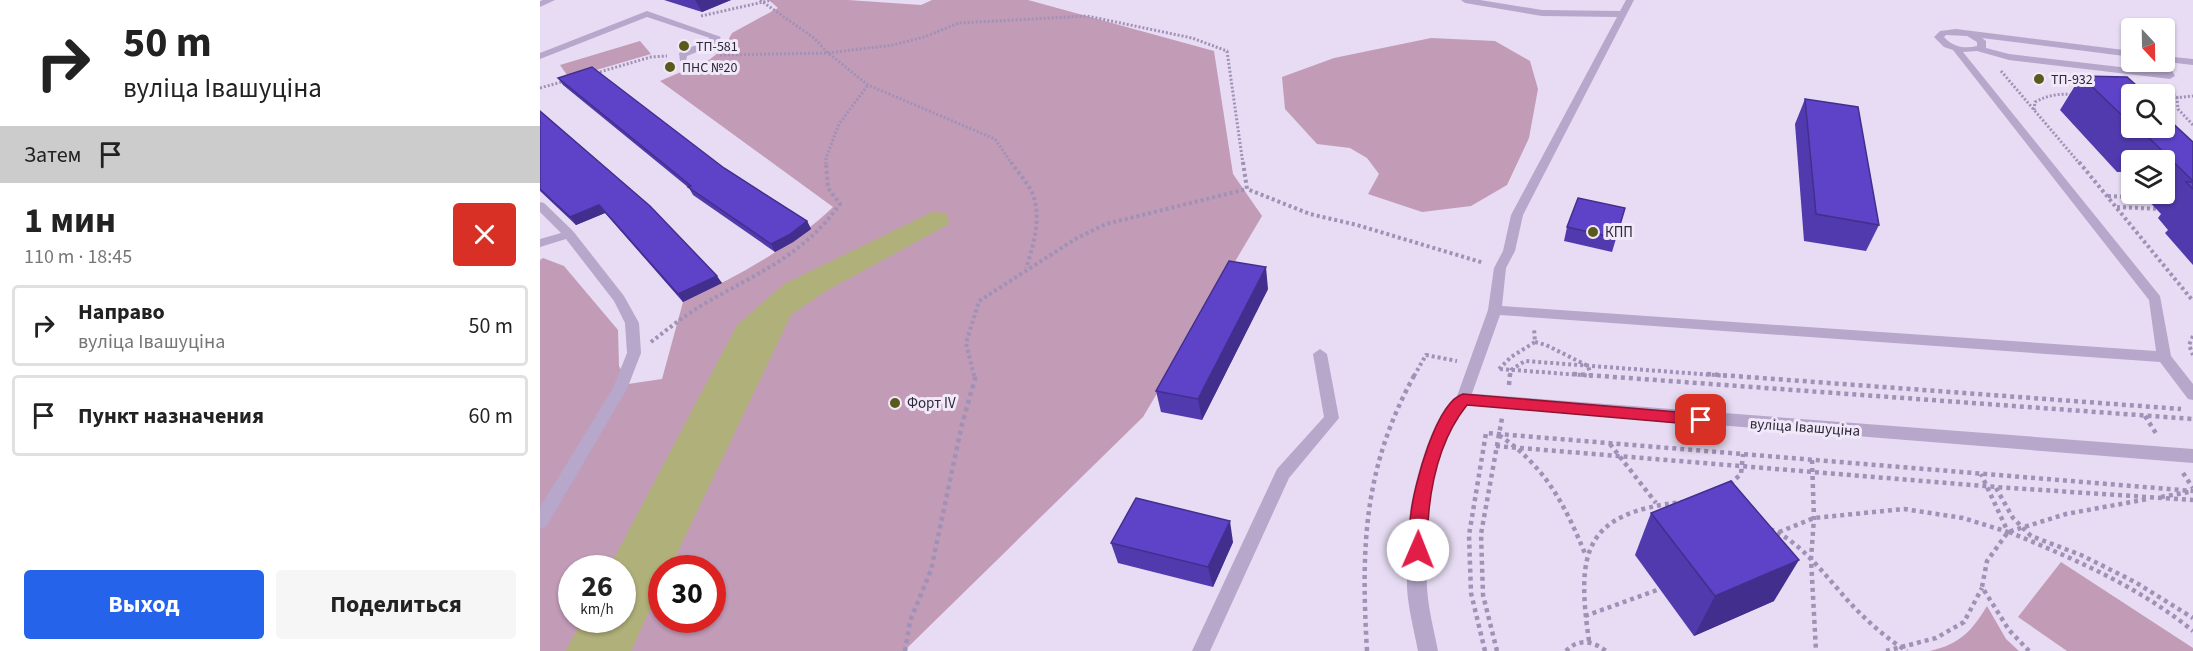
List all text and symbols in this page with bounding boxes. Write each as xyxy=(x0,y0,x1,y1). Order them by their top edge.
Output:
text: 50 m xyxy=(123,13,212,73)
north arrow xyxy=(2121,18,2175,72)
map controls xyxy=(2121,18,2175,204)
icon: right xyxy=(24,24,102,102)
place label: ТП-581 xyxy=(696,37,738,57)
marker: ТП-581 xyxy=(677,39,691,53)
place label: ПНС №20 xyxy=(682,58,737,78)
marker: ПНС №20 xyxy=(663,60,677,74)
text: вуліца Івашуціна xyxy=(123,69,322,108)
place label: ТП-932 xyxy=(2051,70,2093,90)
marker: ТП-932 xyxy=(2032,72,2046,86)
button: search xyxy=(2121,84,2175,138)
icon: arrive xyxy=(94,138,127,171)
text: Затем xyxy=(24,139,82,171)
button: layers xyxy=(2121,150,2175,204)
text: 1 мин xyxy=(24,195,116,246)
button: close xyxy=(453,203,516,266)
place label: КПП xyxy=(1605,222,1633,243)
marker: КПП xyxy=(1586,225,1600,239)
text: 110 m · 18:45 xyxy=(24,243,132,271)
text: Направо xyxy=(78,296,165,328)
icon: right xyxy=(27,309,60,342)
text: 50 m xyxy=(468,310,513,342)
text: вуліца Івашуціна xyxy=(78,328,225,356)
place label: Форт IV xyxy=(907,393,956,414)
pin xyxy=(1675,394,1726,445)
marker: Форт IV xyxy=(888,396,902,410)
icon: arrive xyxy=(27,399,60,432)
text: Пункт назначения xyxy=(78,400,264,432)
text: 60 m xyxy=(468,400,513,432)
icon: arrive xyxy=(1684,403,1717,436)
street label: вуліца Івашуціна xyxy=(1749,413,1861,442)
position arrow xyxy=(1386,518,1450,582)
speed limit sign: 30 xyxy=(648,555,726,633)
text: 26 xyxy=(581,565,613,608)
button: Выход xyxy=(24,570,264,639)
button: Поделиться xyxy=(276,570,516,639)
text: km/h xyxy=(580,599,614,620)

